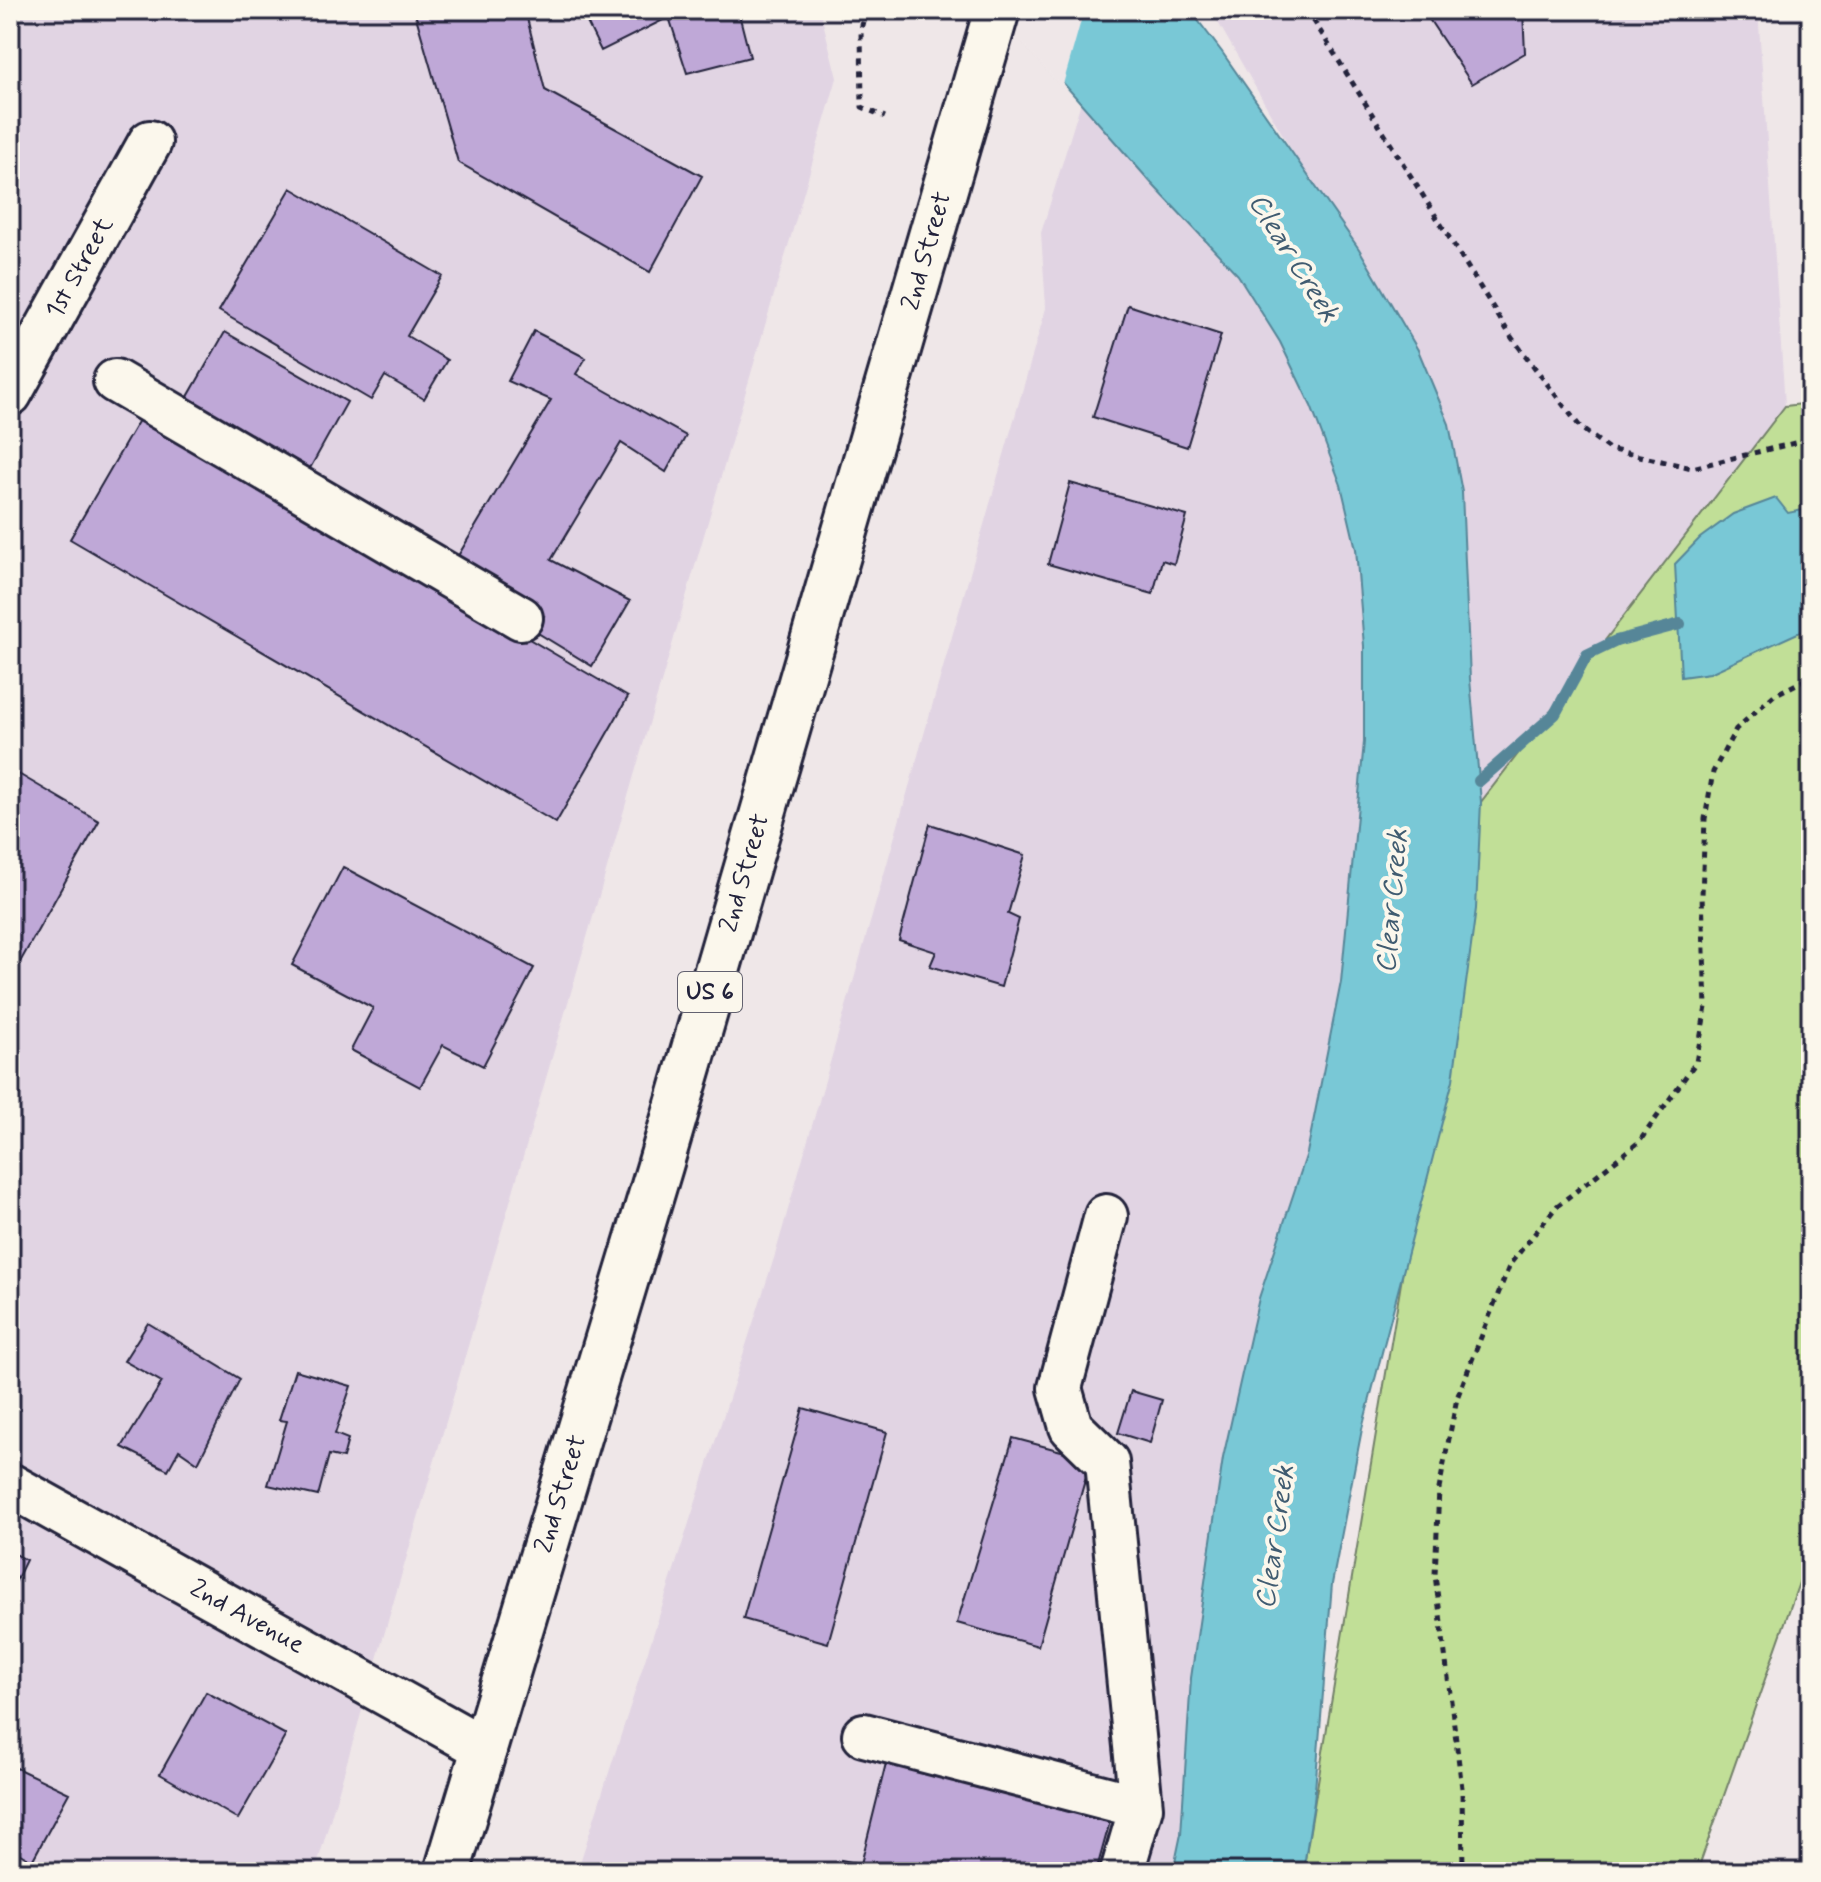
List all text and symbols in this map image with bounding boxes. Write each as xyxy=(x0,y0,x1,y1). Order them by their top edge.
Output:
water label: Clear Creek xyxy=(1239,187,1347,329)
street label: 2nd Street xyxy=(894,188,960,314)
street label: 1st Street xyxy=(38,211,122,325)
street label: 2nd Street xyxy=(712,810,778,936)
water label: Clear Creek xyxy=(1368,827,1418,975)
road number: US 6 xyxy=(678,972,742,1012)
street label: 2nd Street xyxy=(527,1431,595,1557)
water label: Clear Creek xyxy=(1248,1463,1304,1611)
street label: 2nd Avenue xyxy=(184,1572,310,1662)

